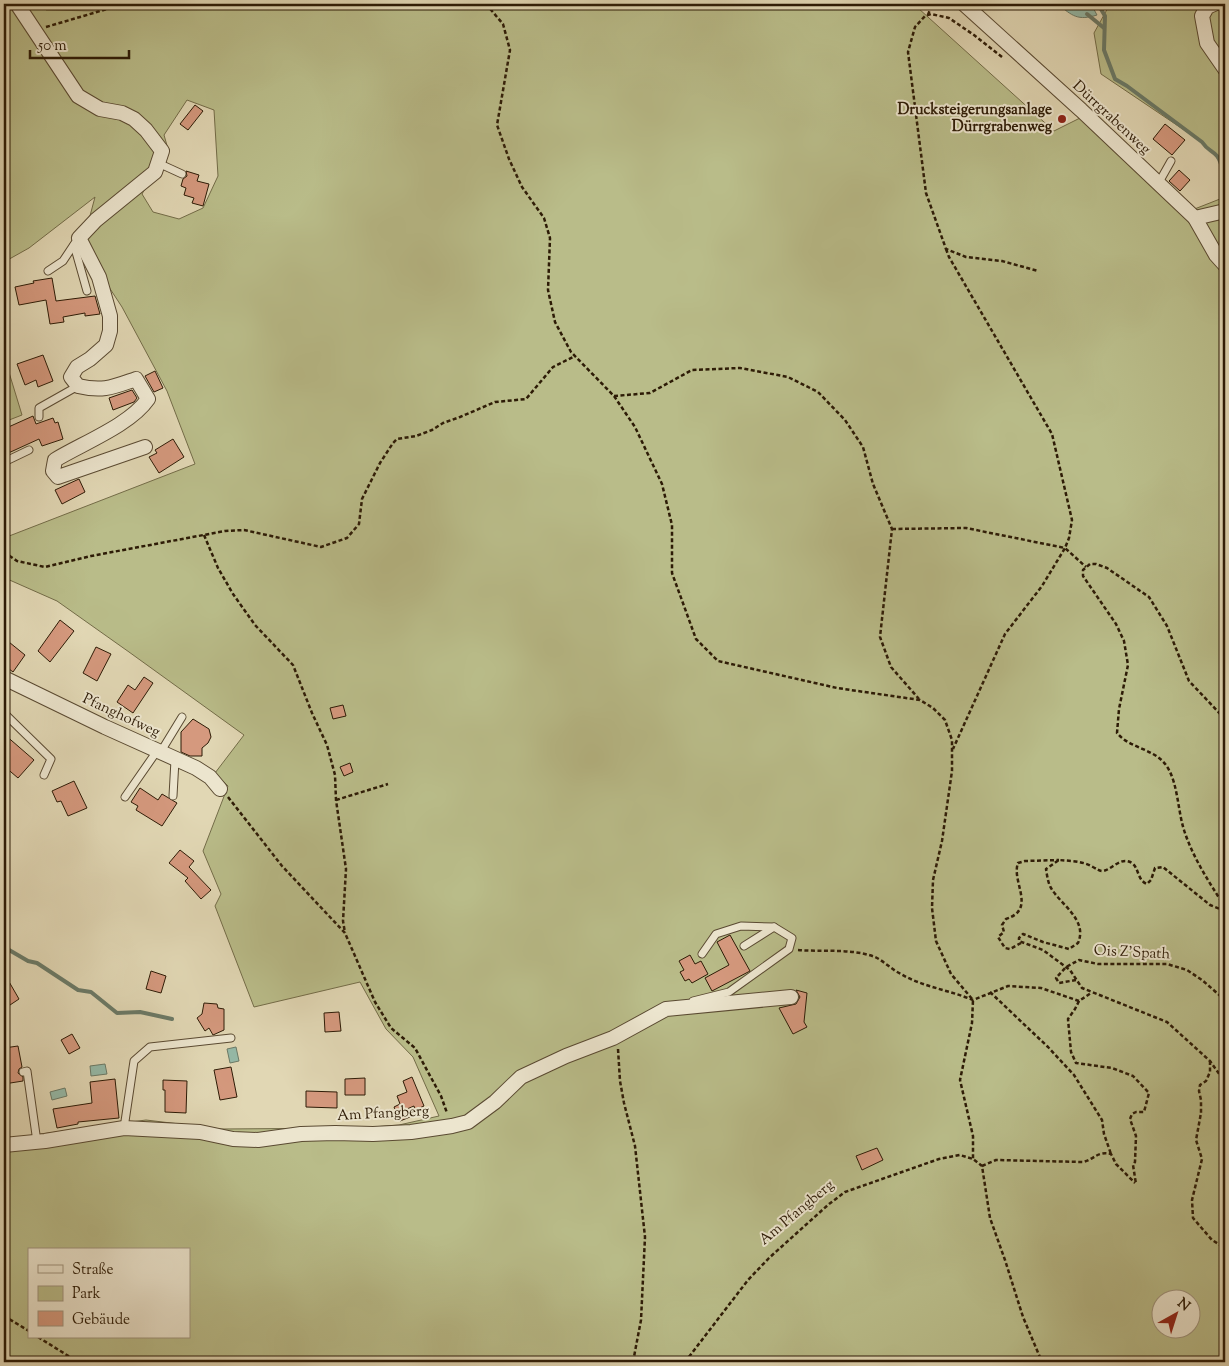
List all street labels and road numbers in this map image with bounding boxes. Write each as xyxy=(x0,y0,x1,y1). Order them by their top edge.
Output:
street label: Dürrgrabenweg xyxy=(1067,76,1155,160)
street label: Pfanghofweg xyxy=(79,689,163,743)
street label: Ois Z'Spath xyxy=(1093,941,1171,965)
street label: Am Pfangberg xyxy=(336,1101,430,1127)
street label: Am Pfangberg xyxy=(755,1175,839,1251)

